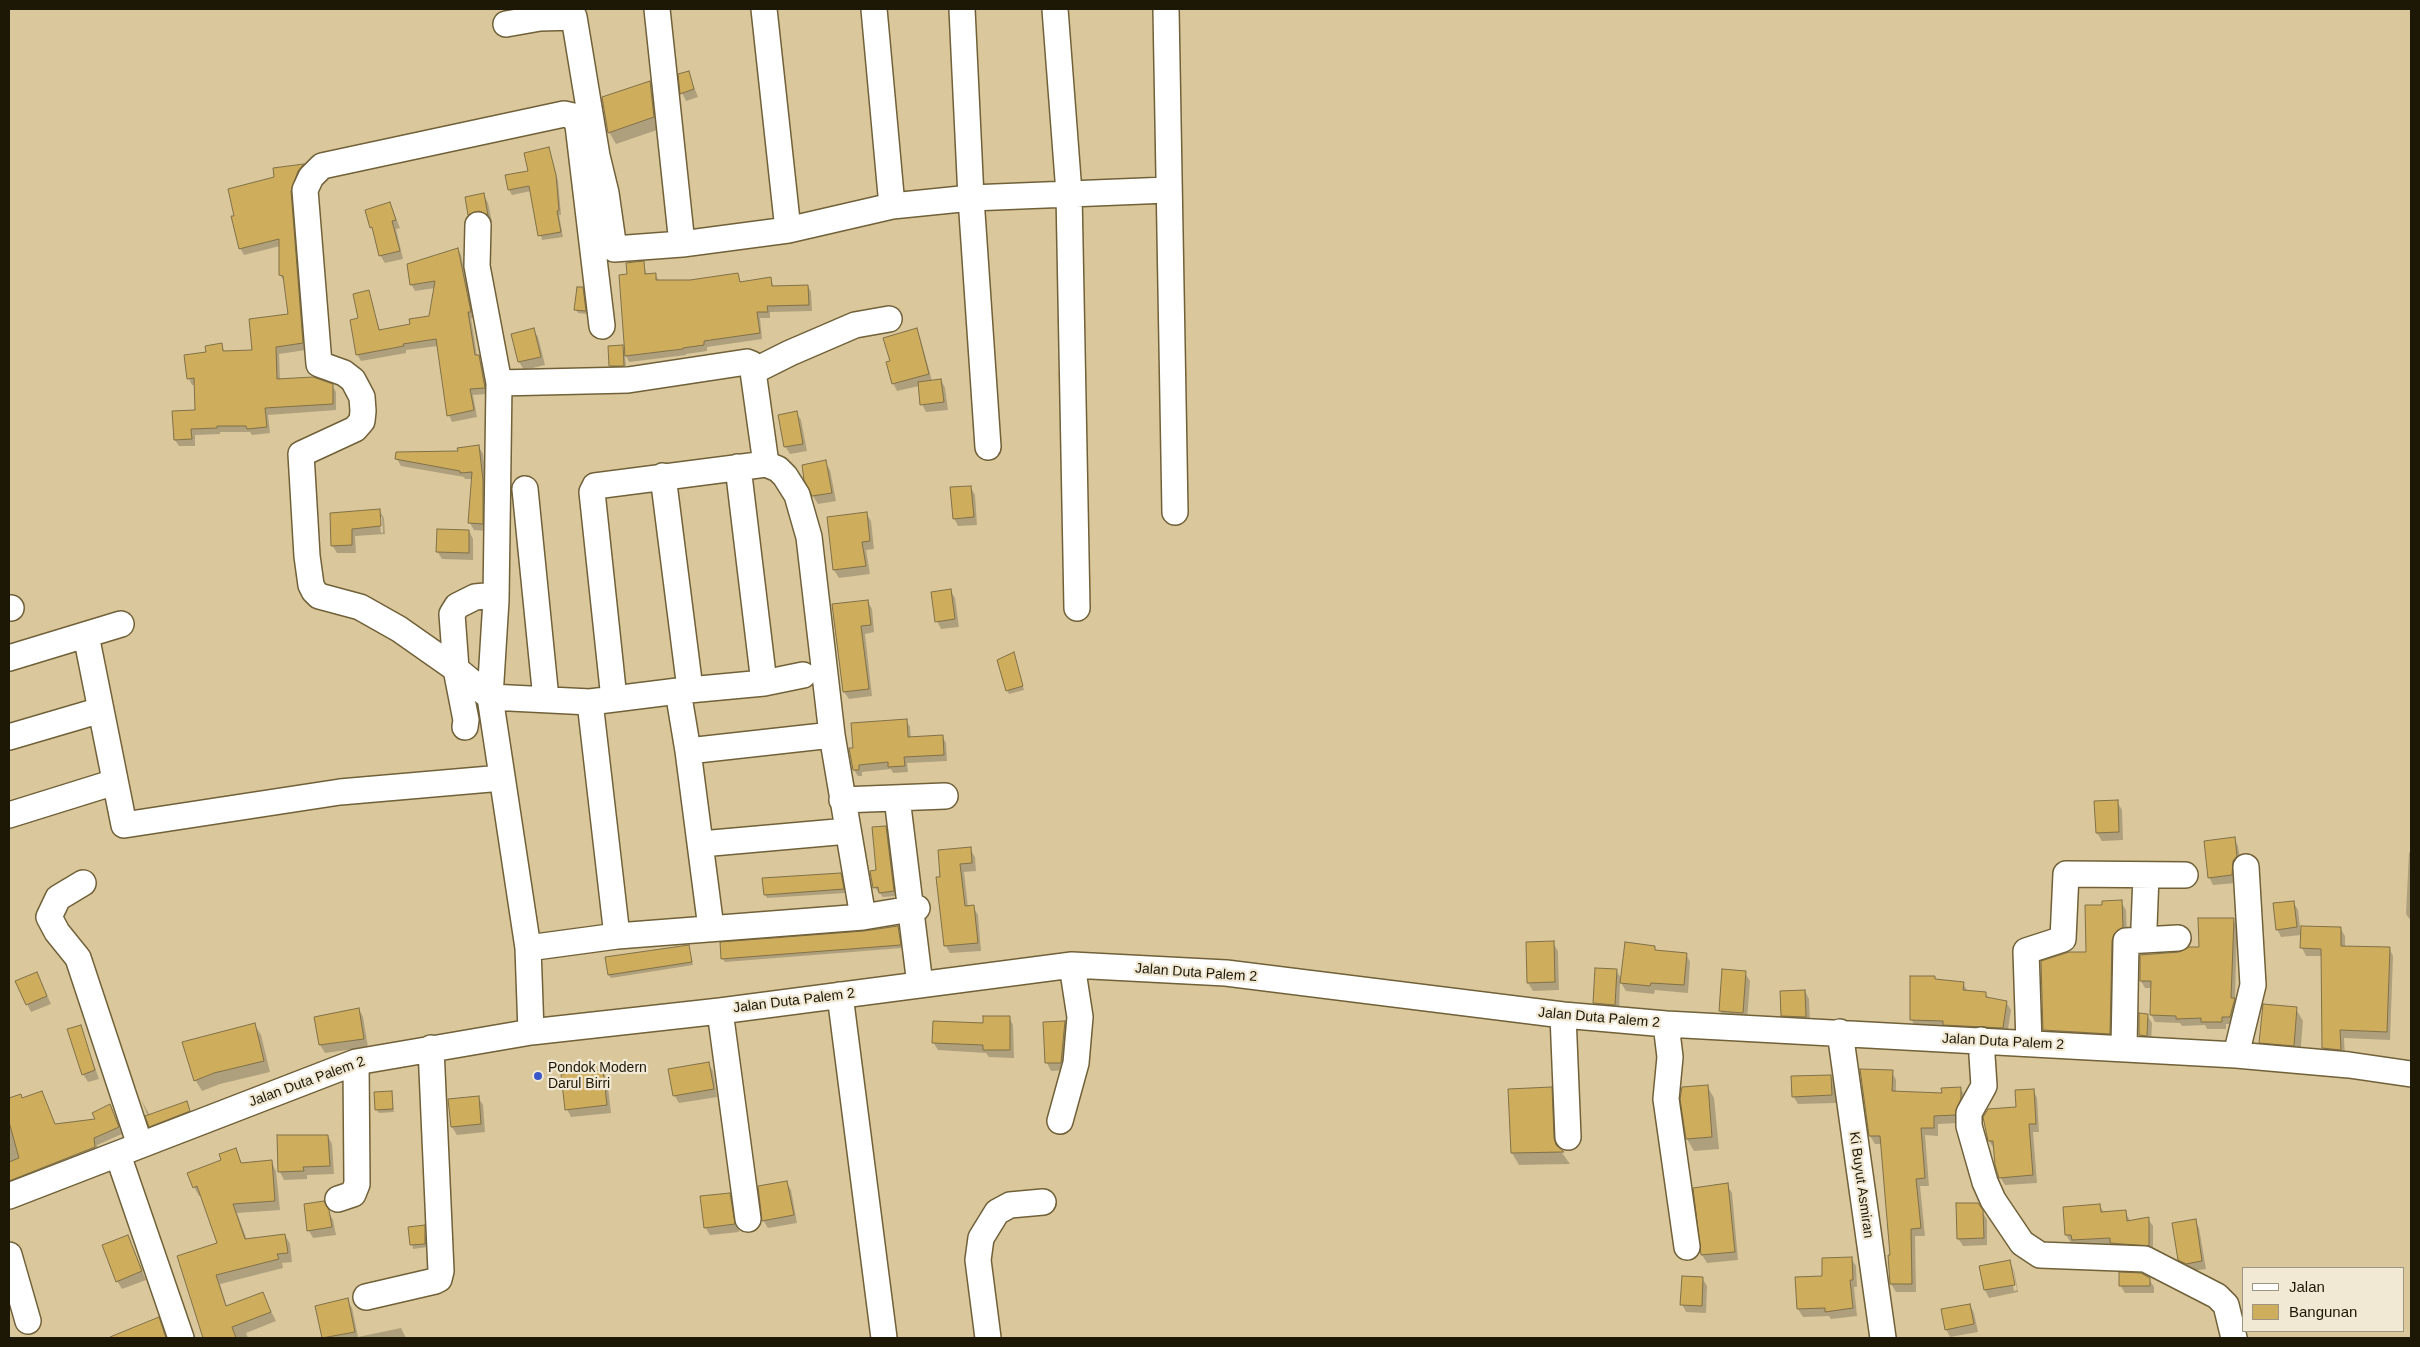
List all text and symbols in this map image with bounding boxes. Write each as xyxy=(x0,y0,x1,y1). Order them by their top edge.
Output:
street label: Jalan Duta Palem 2 xyxy=(1134,960,1258,986)
street label: Jalan Duta Palem 2 xyxy=(732,985,856,1017)
street label: Jalan Duta Palem 2 xyxy=(1537,1004,1661,1032)
street label: Jalan Duta Palem 2 xyxy=(1942,1030,2064,1054)
street label: Jalan Duta Palem 2 xyxy=(247,1053,367,1111)
place label: Pondok Modern Darul Birri xyxy=(548,1060,647,1092)
marker: Pondok Modern Darul Birri xyxy=(532,1070,544,1082)
street label: Ki Buyut Asmiran xyxy=(1845,1131,1877,1239)
legend xyxy=(2242,1267,2405,1332)
text: Jalan xyxy=(2289,1278,2325,1295)
text: Bangunan xyxy=(2289,1303,2357,1320)

